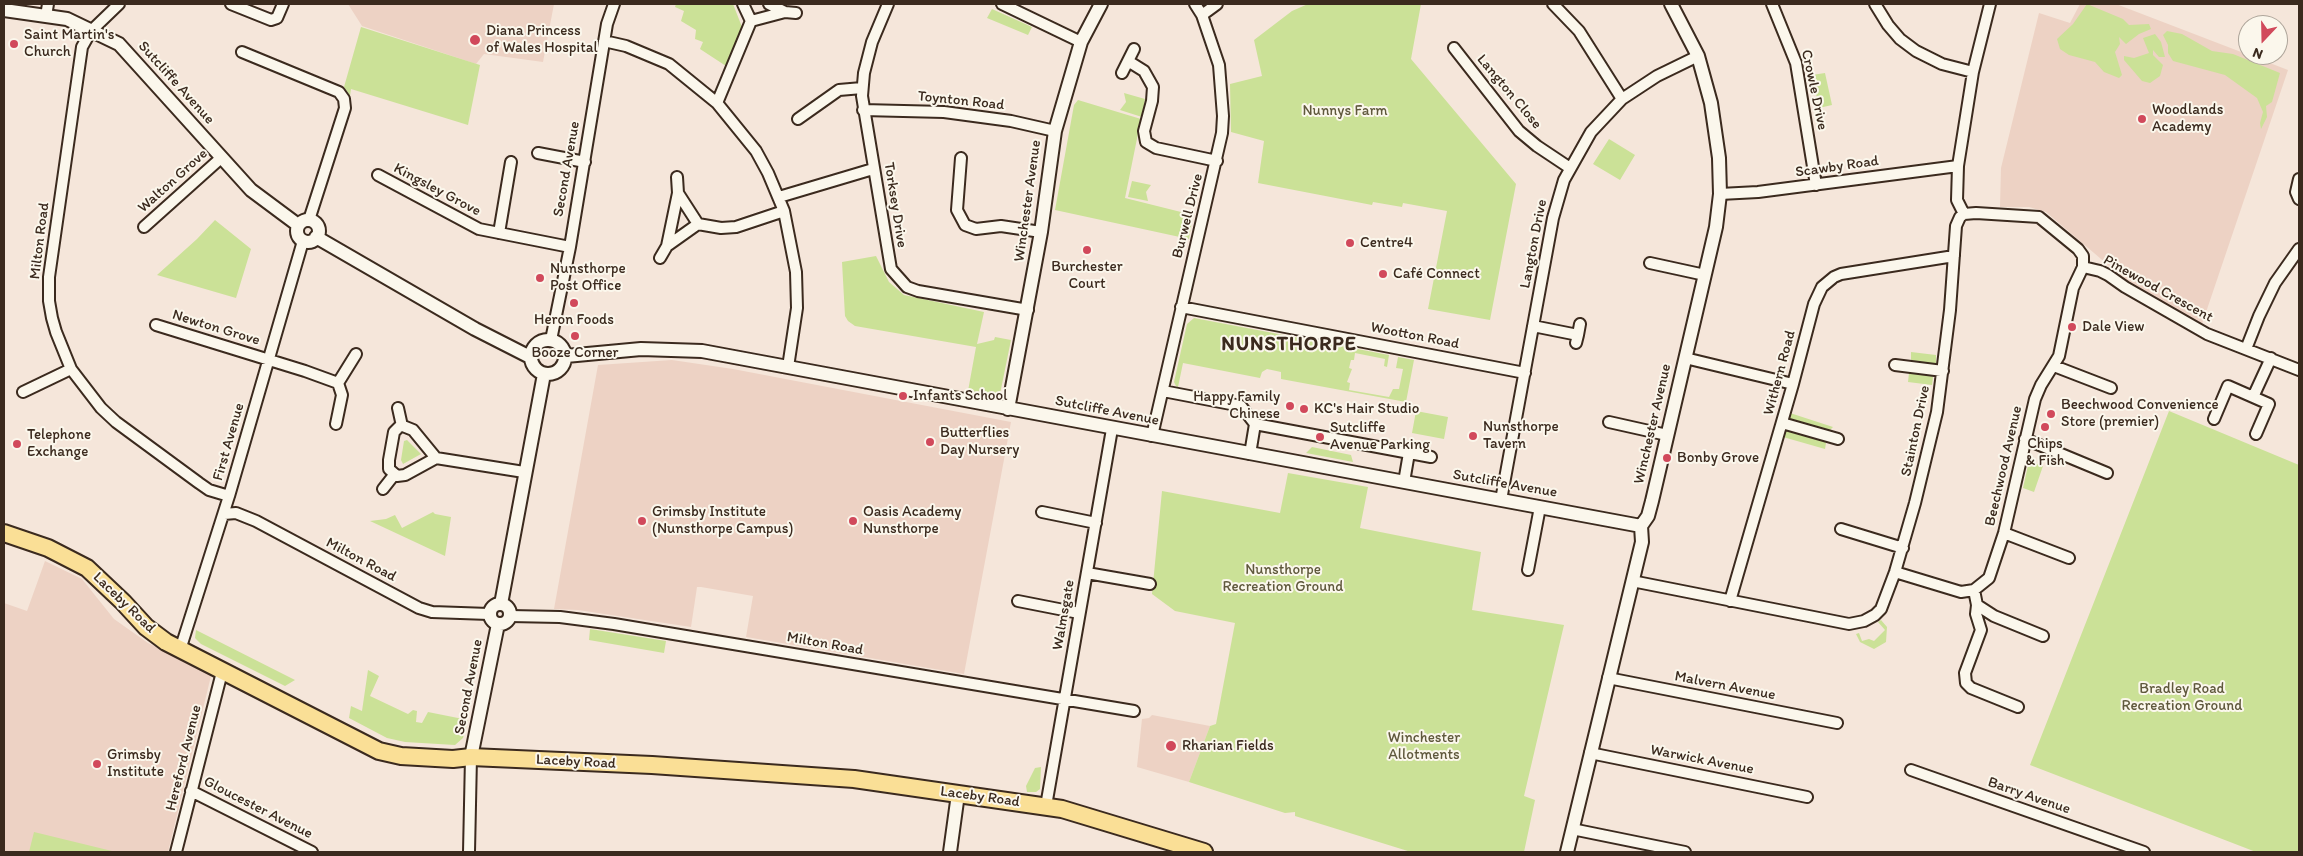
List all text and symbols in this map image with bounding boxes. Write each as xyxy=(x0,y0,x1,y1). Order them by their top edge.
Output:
north arrow xyxy=(2238,15,2288,65)
place label: Diana Princess of Wales Hospital xyxy=(486,22,598,57)
place label: Saint Martin's Church xyxy=(24,26,115,61)
marker: Diana Princess of Wales Hospital xyxy=(468,33,482,47)
marker: Saint Martin's Church xyxy=(8,38,20,50)
street label: Sutcliffe Avenue xyxy=(134,38,218,128)
text: N xyxy=(2250,44,2265,63)
street label: Crowle Drive xyxy=(1797,48,1831,132)
street label: Langton Close xyxy=(1473,51,1545,133)
street label: Toynton Road xyxy=(917,87,1005,115)
place label: Woodlands Academy xyxy=(2152,101,2223,136)
park label: Nunnys Farm xyxy=(1302,102,1388,120)
marker: Woodlands Academy xyxy=(2136,113,2148,125)
street label: Second Avenue xyxy=(550,120,584,218)
street label: Winchester Avenue xyxy=(1011,139,1045,263)
street label: Walton Grove xyxy=(134,145,212,217)
street label: Scawby Road xyxy=(1794,152,1880,182)
street label: Kingsley Grove xyxy=(390,159,484,221)
street label: Torksey Drive xyxy=(879,161,911,249)
street label: Burwell Drive xyxy=(1169,172,1207,260)
street label: Langton Drive xyxy=(1517,198,1551,290)
street label: Milton Road xyxy=(26,202,54,280)
place label: Centre4 xyxy=(1360,234,1413,252)
marker: Centre4 xyxy=(1344,237,1356,249)
marker: Burchester Court xyxy=(1081,244,1093,256)
street label: Pinewood Crescent xyxy=(2100,251,2216,327)
place label: Burchester Court xyxy=(1051,258,1123,293)
place label: Nunsthorpe Post Office xyxy=(550,260,626,295)
place label: Café Connect xyxy=(1393,265,1480,283)
marker: Café Connect xyxy=(1377,268,1389,280)
marker: Nunsthorpe Post Office xyxy=(534,272,546,284)
marker: Heron Foods xyxy=(568,297,580,309)
street label: Newton Grove xyxy=(170,306,262,350)
place label: Heron Foods xyxy=(534,311,614,329)
place label: Dale View xyxy=(2082,318,2145,336)
street label: Wootton Road xyxy=(1369,319,1461,353)
marker: Dale View xyxy=(2066,321,2078,333)
street label: Withern Road xyxy=(1760,329,1800,417)
marker: Booze Corner xyxy=(569,330,581,342)
district label: NUNSTHORPE xyxy=(1220,333,1358,357)
place label: Booze Corner xyxy=(532,344,618,362)
street label: Winchester Avenue xyxy=(1630,362,1676,486)
street label: Stainton Drive xyxy=(1898,384,1934,478)
place label: Infants School xyxy=(913,387,1007,405)
place label: Happy Family Chinese xyxy=(1193,388,1280,423)
marker: Infants School xyxy=(897,390,909,402)
street label: Sutcliffe Avenue xyxy=(1053,392,1161,430)
place label: Beechwood Convenience Store (premier) xyxy=(2061,396,2219,431)
marker: Happy Family Chinese xyxy=(1284,400,1296,412)
place label: KC's Hair Studio xyxy=(1314,400,1419,418)
street label: First Avenue xyxy=(209,401,249,483)
marker: KC's Hair Studio xyxy=(1298,403,1310,415)
street label: Beechwood Avenue xyxy=(1981,404,2027,528)
marker: Beechwood Convenience Store (premier) xyxy=(2045,408,2057,420)
place label: Nunsthorpe Tavern xyxy=(1483,418,1559,453)
place label: Sutcliffe Avenue Parking xyxy=(1330,419,1430,454)
marker: Chips & Fish xyxy=(2039,421,2051,433)
place label: Butterflies Day Nursery xyxy=(940,424,1019,459)
place label: Telephone Exchange xyxy=(27,426,91,461)
marker: Nunsthorpe Tavern xyxy=(1467,430,1479,442)
marker: Sutcliffe Avenue Parking xyxy=(1314,431,1326,443)
place label: Chips & Fish xyxy=(2026,435,2064,470)
marker: Butterflies Day Nursery xyxy=(924,436,936,448)
marker: Telephone Exchange xyxy=(11,438,23,450)
place label: Bonby Grove xyxy=(1677,449,1759,467)
marker: Bonby Grove xyxy=(1661,452,1673,464)
street label: Sutcliffe Avenue xyxy=(1451,466,1559,502)
place label: Grimsby Institute (Nunsthorpe Campus) xyxy=(652,503,793,538)
place label: Oasis Academy Nunsthorpe xyxy=(863,503,961,538)
marker: Grimsby Institute (Nunsthorpe Campus) xyxy=(636,515,648,527)
marker: Oasis Academy Nunsthorpe xyxy=(847,515,859,527)
street label: Milton Road xyxy=(323,534,399,586)
park label: Nunsthorpe Recreation Ground xyxy=(1222,561,1344,596)
street label: Laceby Road xyxy=(89,569,159,637)
street label: Walmsgate xyxy=(1049,578,1079,652)
street label: Milton Road xyxy=(785,628,865,660)
street label: Second Avenue xyxy=(451,638,487,736)
street label: Malvern Avenue xyxy=(1673,667,1777,705)
park label: Bradley Road Recreation Ground xyxy=(2121,680,2243,715)
street label: Hereford Avenue xyxy=(162,703,206,813)
park label: Winchester Allotments xyxy=(1388,729,1460,764)
place label: Rharian Fields xyxy=(1182,737,1274,755)
marker: Rharian Fields xyxy=(1164,739,1178,753)
street label: Warwick Avenue xyxy=(1649,741,1755,779)
place label: Grimsby Institute xyxy=(107,746,164,781)
street label: Laceby Road xyxy=(536,751,616,773)
marker: Grimsby Institute xyxy=(91,758,103,770)
street label: Gloucester Avenue xyxy=(200,773,316,843)
street label: Barry Avenue xyxy=(1985,773,2073,819)
street label: Laceby Road xyxy=(939,783,1021,811)

